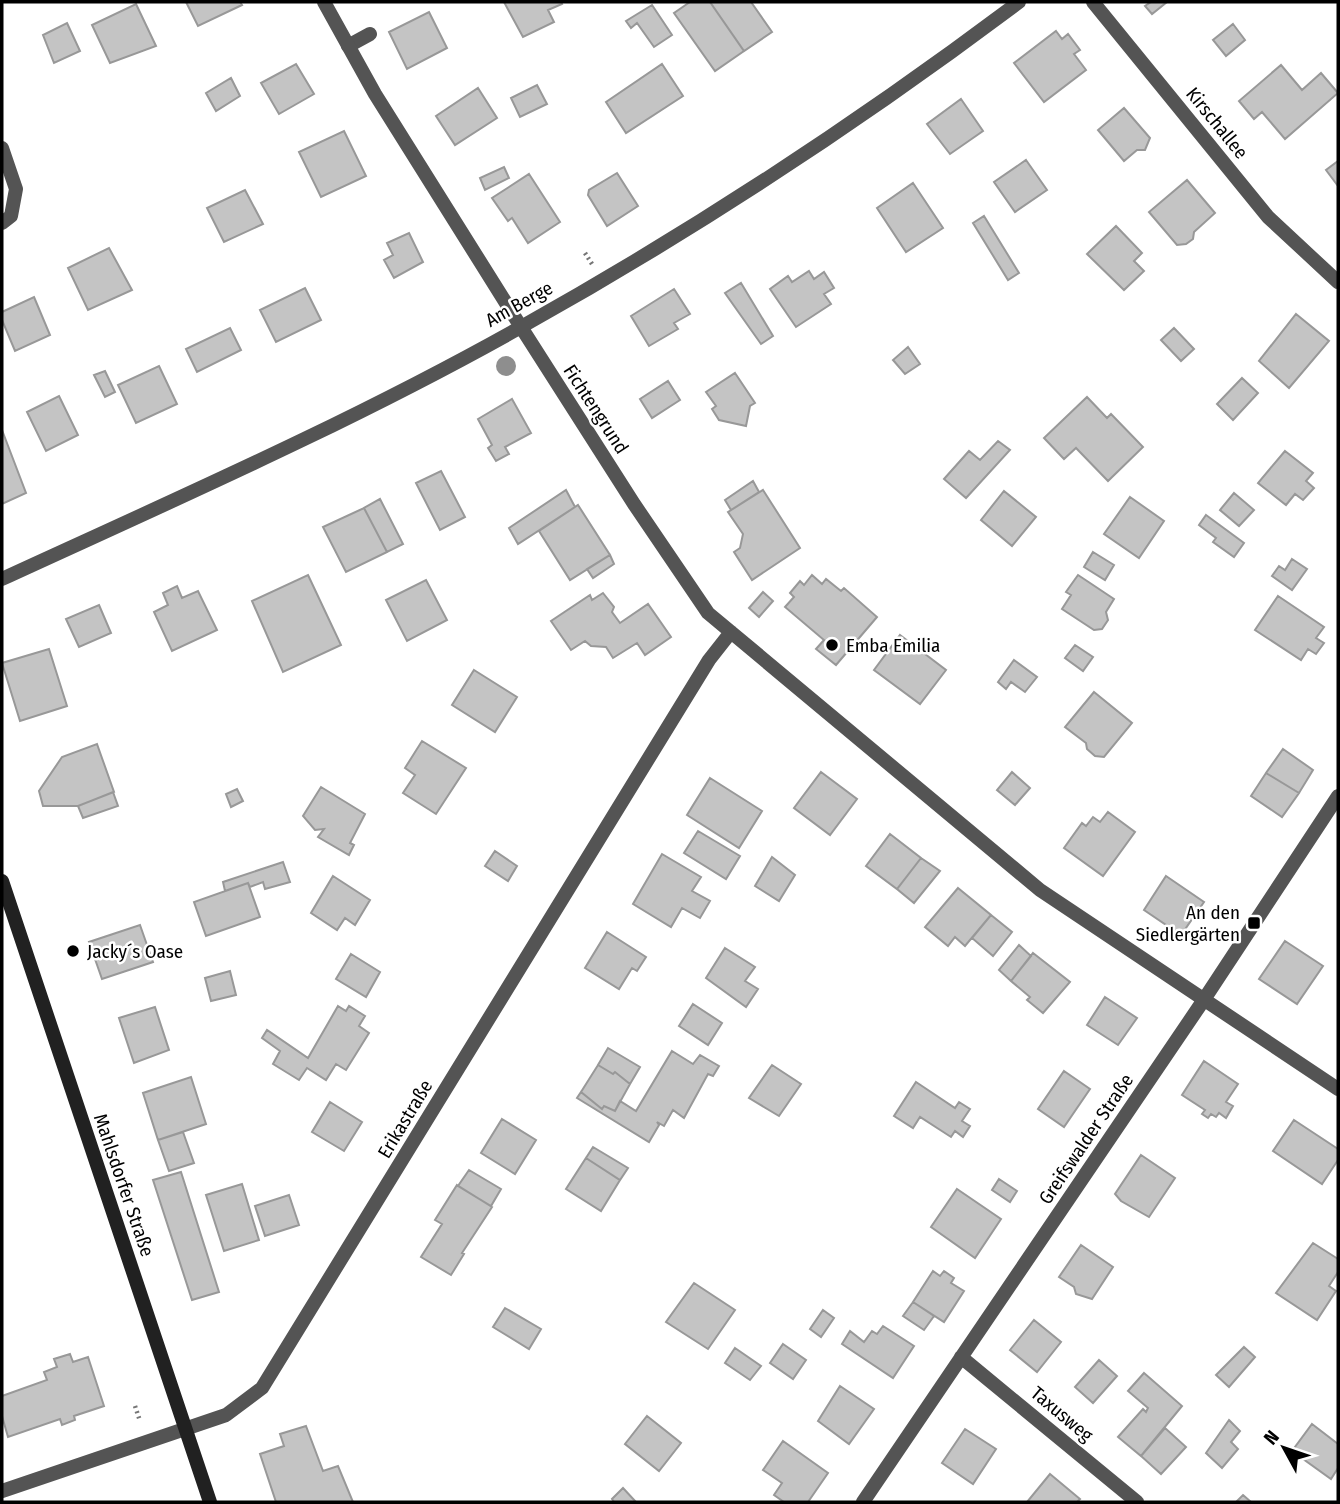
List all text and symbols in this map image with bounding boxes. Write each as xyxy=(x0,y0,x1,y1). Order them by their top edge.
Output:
street label: Kirschallee xyxy=(1181,83,1253,163)
street label: Am Berge xyxy=(481,276,557,332)
street label: Fichtengrund xyxy=(559,360,633,458)
place label: Emba Emilia xyxy=(846,634,940,657)
marker: Emba Emilia xyxy=(824,637,840,653)
place label: An den Siedlergärten xyxy=(1136,901,1240,946)
marker: An den Siedlergärten xyxy=(1246,915,1262,931)
place label: Jacky´s Oase xyxy=(87,940,183,963)
marker: Jacky´s Oase xyxy=(65,943,81,959)
street label: Greifswalder Straße xyxy=(1034,1069,1138,1209)
street label: Erikastraße xyxy=(373,1076,437,1162)
street label: Mahlsdorfer Straße xyxy=(89,1111,159,1259)
street label: Taxusweg xyxy=(1026,1381,1098,1447)
north arrow xyxy=(1249,1413,1319,1483)
text: N xyxy=(1259,1426,1284,1449)

